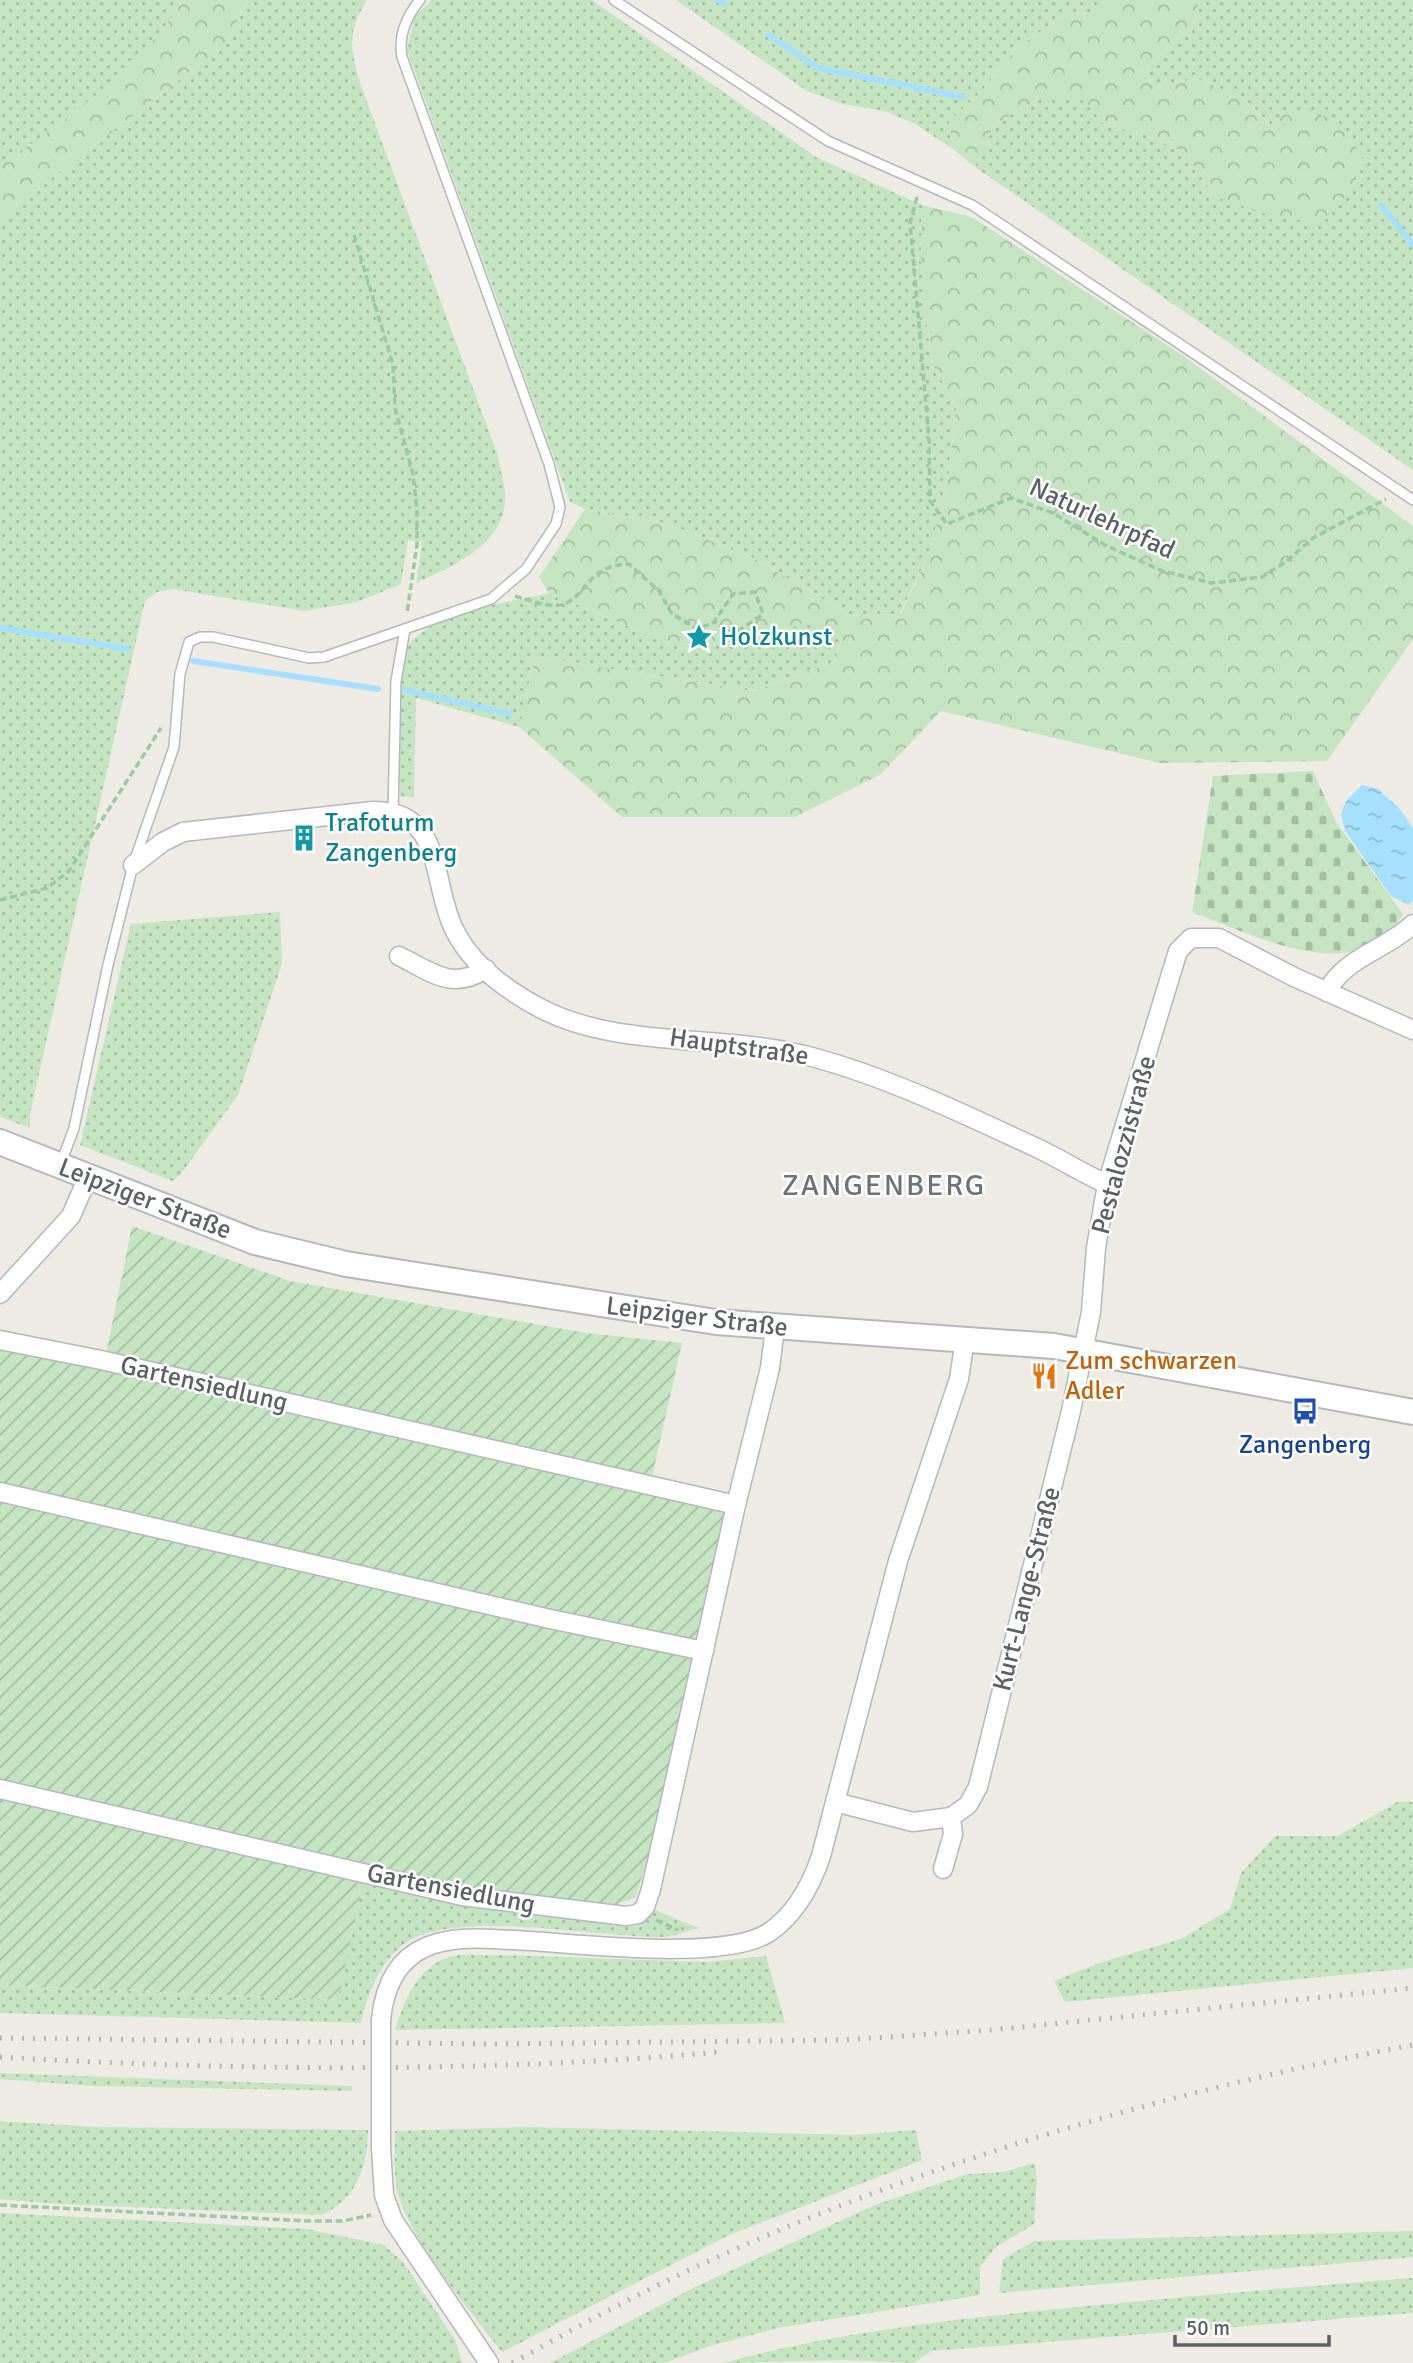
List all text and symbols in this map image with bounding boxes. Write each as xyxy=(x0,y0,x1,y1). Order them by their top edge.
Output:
street label: Naturlehrpfad xyxy=(1024,471,1180,567)
place label: Holzkunst xyxy=(720,621,832,653)
place icon: Holzkunst xyxy=(684,622,714,652)
place label: Trafoturm Zangenberg xyxy=(325,807,457,869)
building icon: Trafoturm Zangenberg xyxy=(289,823,319,853)
street label: Hauptstraße xyxy=(667,1021,811,1073)
street label: Pestalozzistraße xyxy=(1085,1052,1163,1238)
street label: Leipziger Straße xyxy=(54,1151,236,1247)
district label: ZANGENBERG xyxy=(782,1167,986,1204)
street label: Leipziger Straße xyxy=(604,1290,790,1344)
place label: Zum schwarzen Adler xyxy=(1065,1345,1237,1407)
street label: Gartensiedlung xyxy=(117,1349,291,1419)
restaurant icon: Zum schwarzen Adler xyxy=(1029,1361,1059,1391)
bus stop icon: Zangenberg xyxy=(1290,1396,1320,1426)
place label: Zangenberg xyxy=(1239,1429,1371,1461)
street label: Kurt-Lange-Straße xyxy=(986,1483,1068,1695)
street label: Gartensiedlung xyxy=(364,1857,538,1921)
scale bar xyxy=(1175,2304,1329,2348)
text: 50 m xyxy=(1186,2315,1230,2341)

